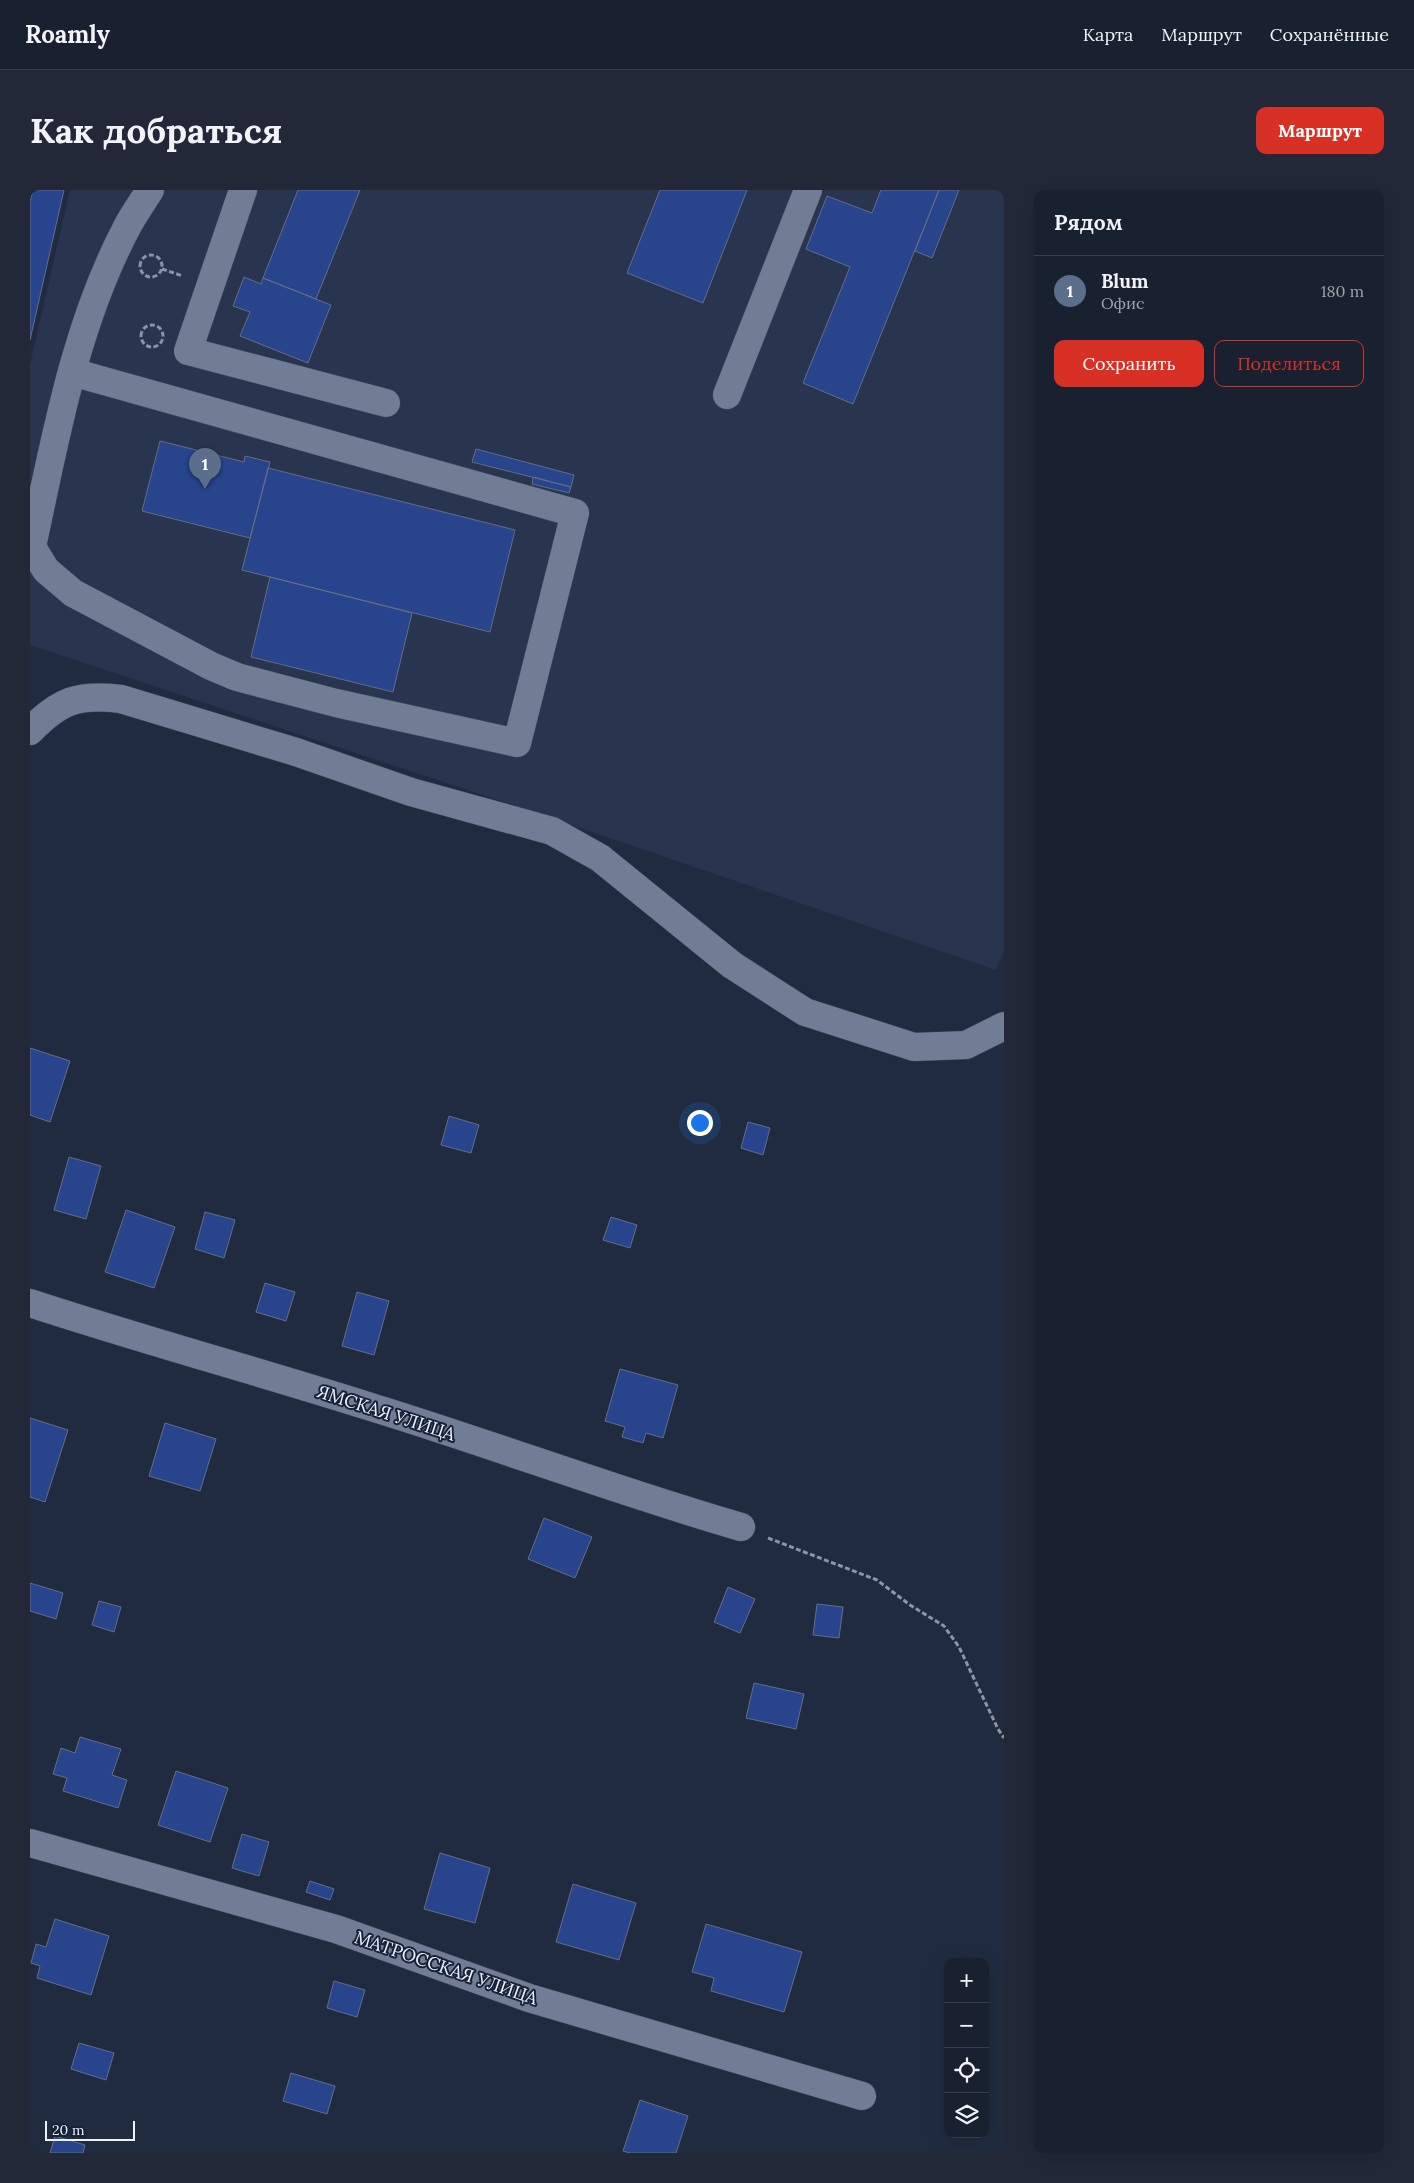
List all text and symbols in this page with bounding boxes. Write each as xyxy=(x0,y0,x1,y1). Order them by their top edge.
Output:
text: Roamly xyxy=(25,19,110,50)
text: Карта xyxy=(1083,23,1133,46)
text: Маршрут xyxy=(1161,23,1242,46)
text: Сохранённые xyxy=(1270,23,1389,46)
button: Маршрут xyxy=(1256,107,1384,154)
text: Как добраться xyxy=(30,108,283,153)
text: Рядом xyxy=(1054,209,1123,236)
text: Blum xyxy=(1101,269,1149,293)
text: 1 xyxy=(1067,281,1073,301)
text: 180 m xyxy=(1321,281,1364,301)
text: Офис xyxy=(1101,293,1145,313)
button: Сохранить xyxy=(1054,340,1204,387)
button: Поделиться xyxy=(1214,340,1364,387)
pin: 1 xyxy=(189,448,221,489)
your location xyxy=(687,1110,713,1136)
street label: ЯМСКАЯ УЛИЦА xyxy=(314,1379,459,1446)
street label: МАТРОССКАЯ УЛИЦА xyxy=(352,1925,541,2010)
map controls xyxy=(944,1958,989,2138)
button: + xyxy=(944,1958,989,2003)
button: − xyxy=(944,2003,989,2048)
button: locate xyxy=(944,2048,989,2093)
button: layers xyxy=(944,2093,989,2138)
scale bar xyxy=(45,2118,135,2141)
text: 20 m xyxy=(52,2121,84,2139)

